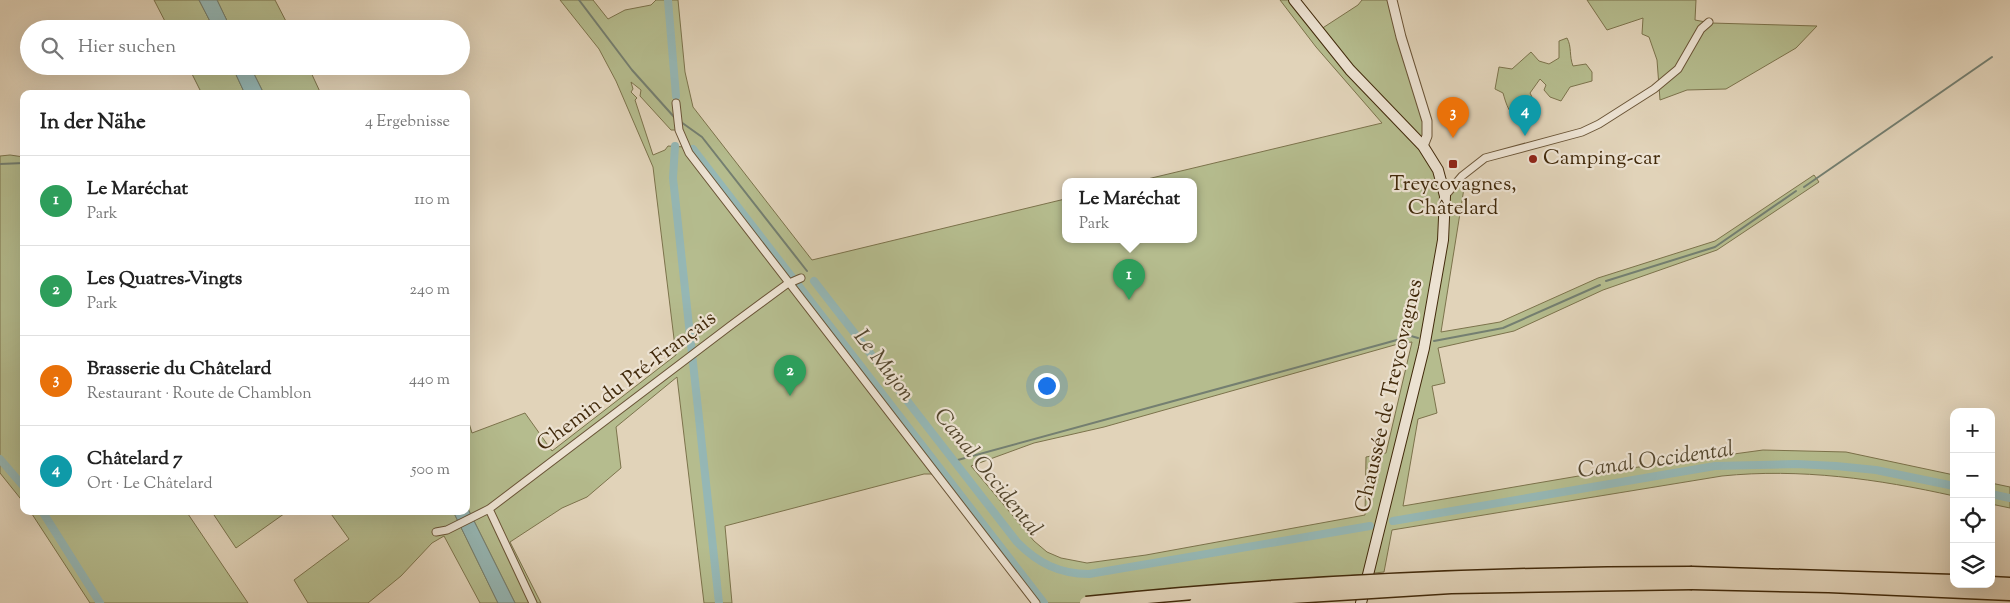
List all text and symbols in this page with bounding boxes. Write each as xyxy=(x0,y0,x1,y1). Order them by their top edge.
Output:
search box xyxy=(20,20,470,75)
icon: search xyxy=(38,34,66,62)
text: Hier suchen xyxy=(78,34,176,61)
pin: 4 xyxy=(1509,95,1541,136)
pin: 3 xyxy=(1437,97,1469,138)
text: In der Nähe xyxy=(40,108,146,138)
text: 4 Ergebnisse xyxy=(365,111,450,134)
place label: Camping-car xyxy=(1543,144,1660,174)
marker: Camping-car xyxy=(1527,153,1539,165)
marker: Treycovagnes, Châtelard xyxy=(1447,158,1459,170)
place label: Treycovagnes, Châtelard xyxy=(1390,170,1516,224)
text: Le Maréchat xyxy=(87,176,188,203)
popup xyxy=(1062,178,1197,243)
text: Le Maréchat xyxy=(1079,186,1180,213)
text: 1 xyxy=(53,189,59,212)
text: 110 m xyxy=(414,189,450,212)
text: Park xyxy=(87,203,118,226)
text: Park xyxy=(1079,213,1110,236)
pin: 1 xyxy=(1113,259,1145,300)
text: Les Quatres-Vingts xyxy=(87,266,242,293)
street label: Chaussée de Treycovagnes xyxy=(1349,276,1431,516)
text: 2 xyxy=(52,279,60,302)
text: 240 m xyxy=(409,279,450,302)
text: Park xyxy=(87,293,118,316)
street label: Chemin du Pré-Français xyxy=(531,304,723,460)
water label: Le Mujon xyxy=(844,323,922,409)
pin: 2 xyxy=(774,355,806,396)
text: Brasserie du Châtelard xyxy=(87,356,271,383)
text: 3 xyxy=(53,369,59,392)
text: 440 m xyxy=(409,369,450,392)
your location xyxy=(1034,373,1060,399)
text: Restaurant · Route de Chamblon xyxy=(87,383,312,406)
water label: Canal Occidental xyxy=(925,402,1049,544)
map controls xyxy=(1950,408,1995,588)
button: + xyxy=(1950,408,1995,453)
water label: Canal Occidental xyxy=(1576,434,1736,488)
text: Châtelard 7 xyxy=(87,446,183,473)
button: − xyxy=(1950,453,1995,498)
text: 4 xyxy=(52,459,60,482)
text: 500 m xyxy=(411,459,450,482)
text: Ort · Le Châtelard xyxy=(87,473,213,496)
button: locate xyxy=(1950,498,1995,543)
button: layers xyxy=(1950,543,1995,588)

